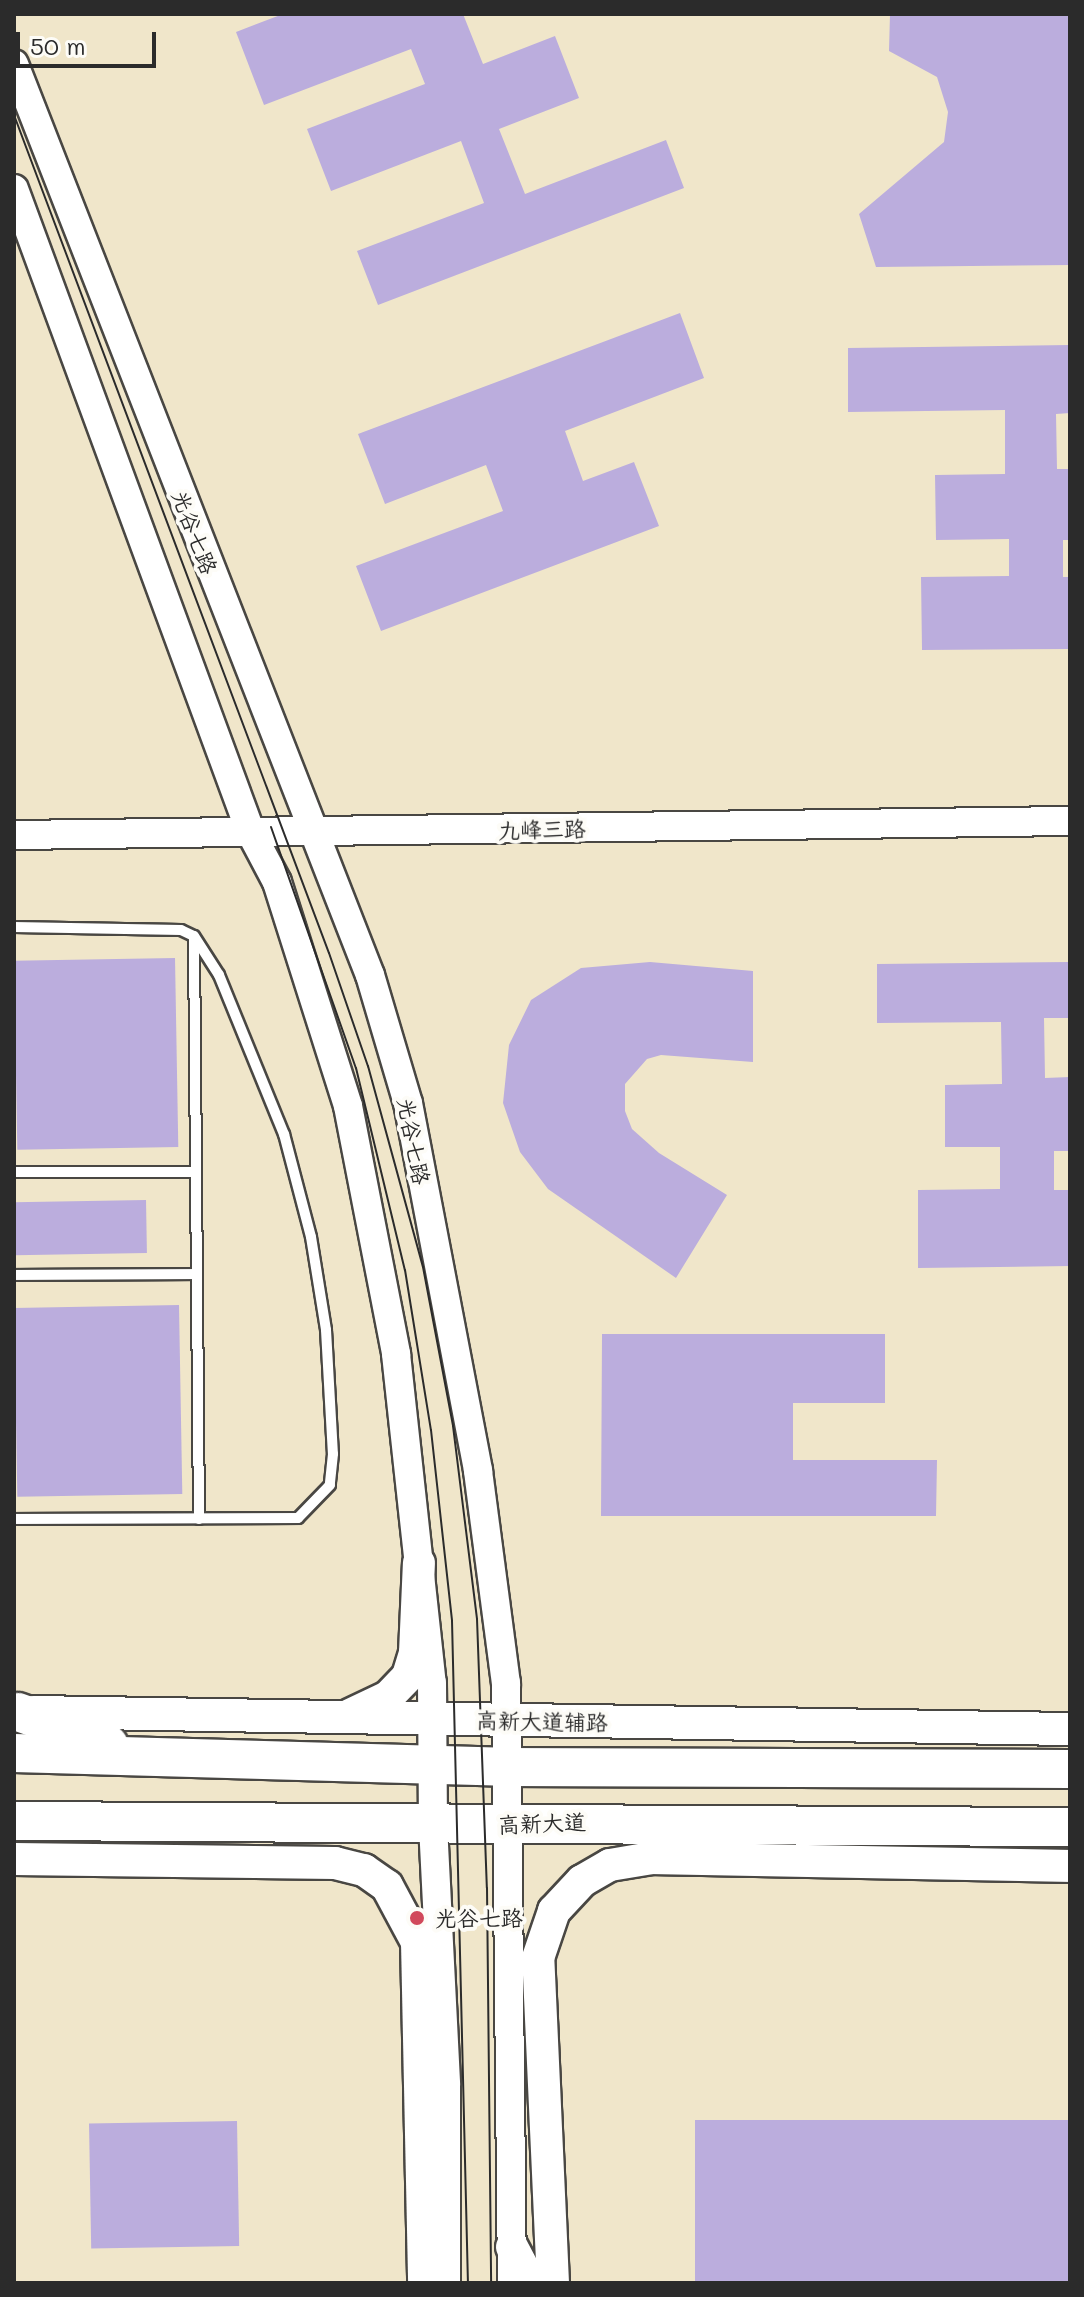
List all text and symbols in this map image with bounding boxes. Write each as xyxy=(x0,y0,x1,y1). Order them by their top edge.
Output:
scale bar xyxy=(20,16,160,66)
text: 50 m xyxy=(30,30,86,61)
street label: 光谷七路 xyxy=(167,486,223,578)
street label: 九峰三路 xyxy=(498,815,586,843)
street label: 光谷七路 xyxy=(393,1095,435,1187)
street label: 高新大道辅路 xyxy=(476,1707,608,1735)
street label: 高新大道 xyxy=(498,1808,586,1838)
place label: 光谷七路 xyxy=(435,1905,523,1931)
marker: 光谷七路 xyxy=(406,1907,428,1929)

